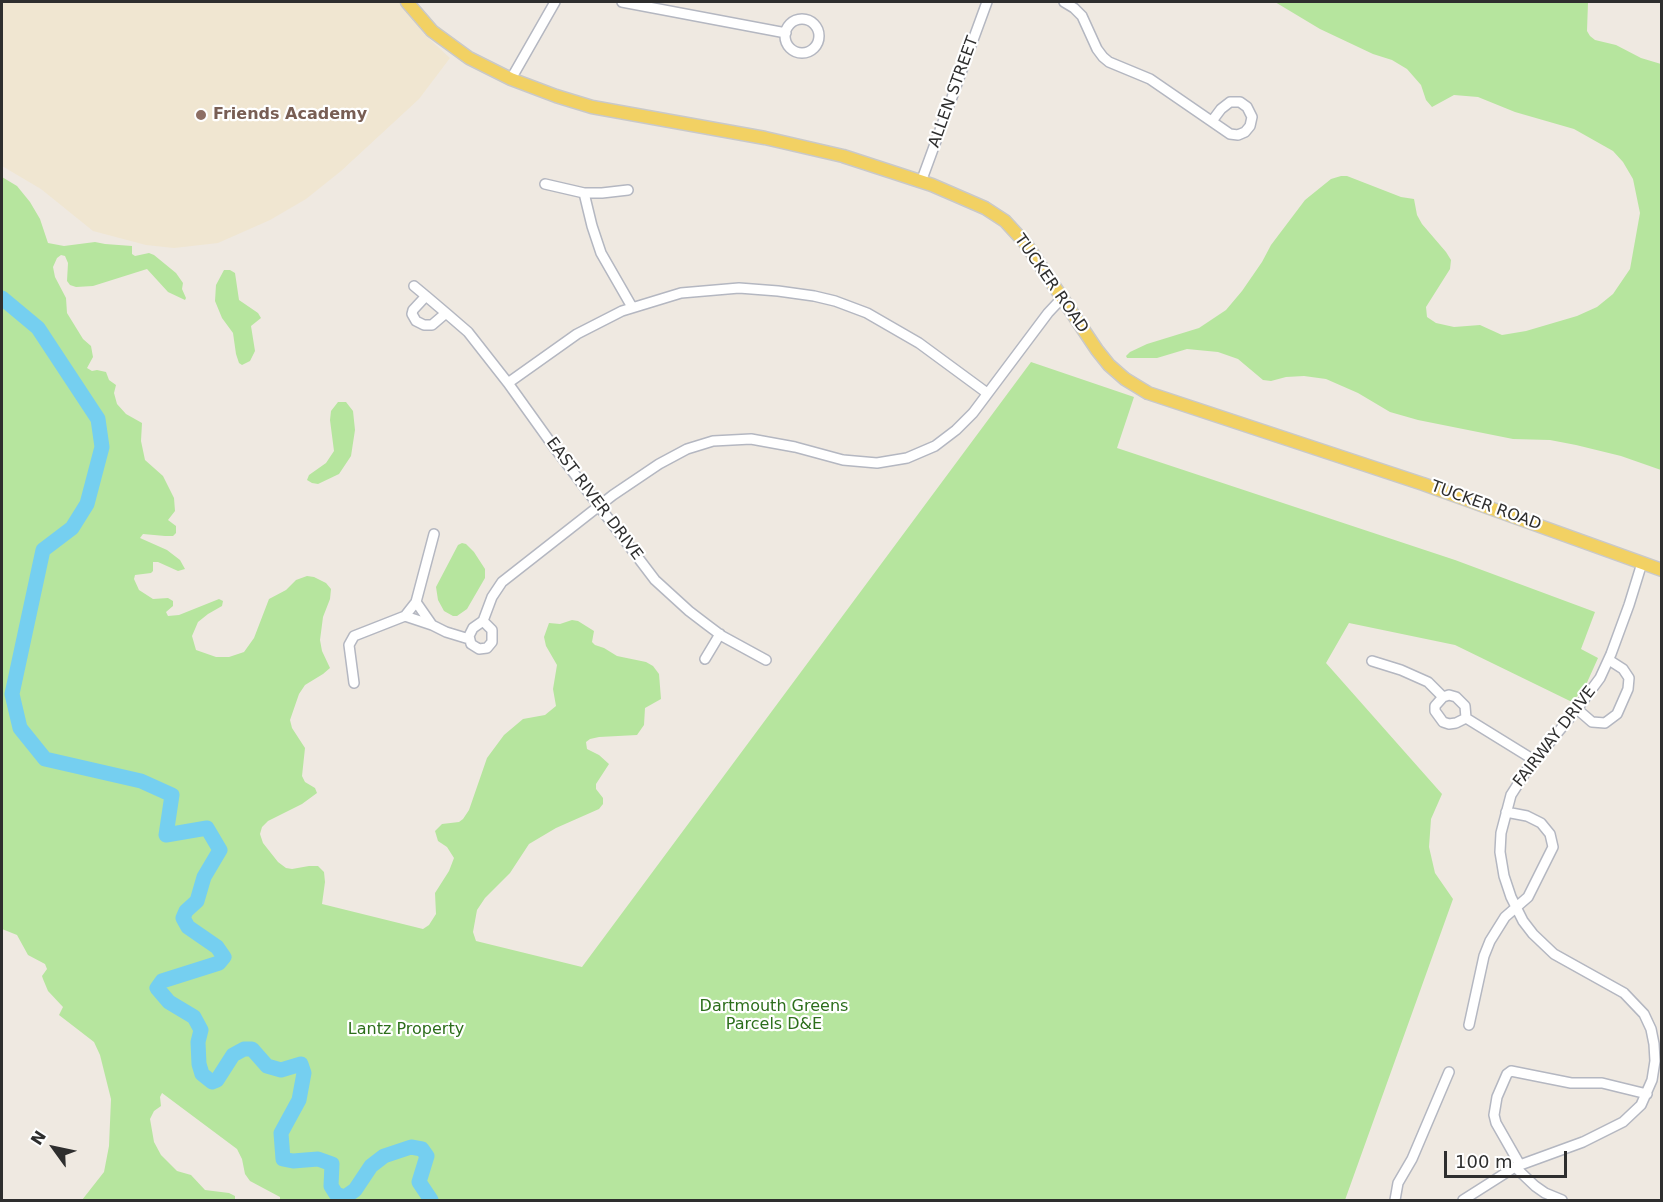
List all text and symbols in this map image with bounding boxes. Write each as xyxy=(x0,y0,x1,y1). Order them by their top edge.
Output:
street label: ALLEN STREET xyxy=(925,34,983,150)
place label: Friends Academy xyxy=(213,105,367,125)
marker: Friends Academy xyxy=(194,108,208,122)
street label: TUCKER ROAD xyxy=(1010,231,1092,337)
street label: EAST RIVER DRIVE xyxy=(542,434,646,564)
street label: TUCKER ROAD xyxy=(1428,477,1544,535)
street label: FAIRWAY DRIVE xyxy=(1510,683,1600,791)
park label: Dartmouth Greens Parcels D&E xyxy=(700,997,848,1035)
park label: Lantz Property xyxy=(348,1020,464,1040)
north arrow xyxy=(24,1118,84,1178)
text: N xyxy=(27,1127,50,1149)
scale bar xyxy=(1447,1139,1570,1177)
text: 100 m xyxy=(1455,1151,1513,1172)

